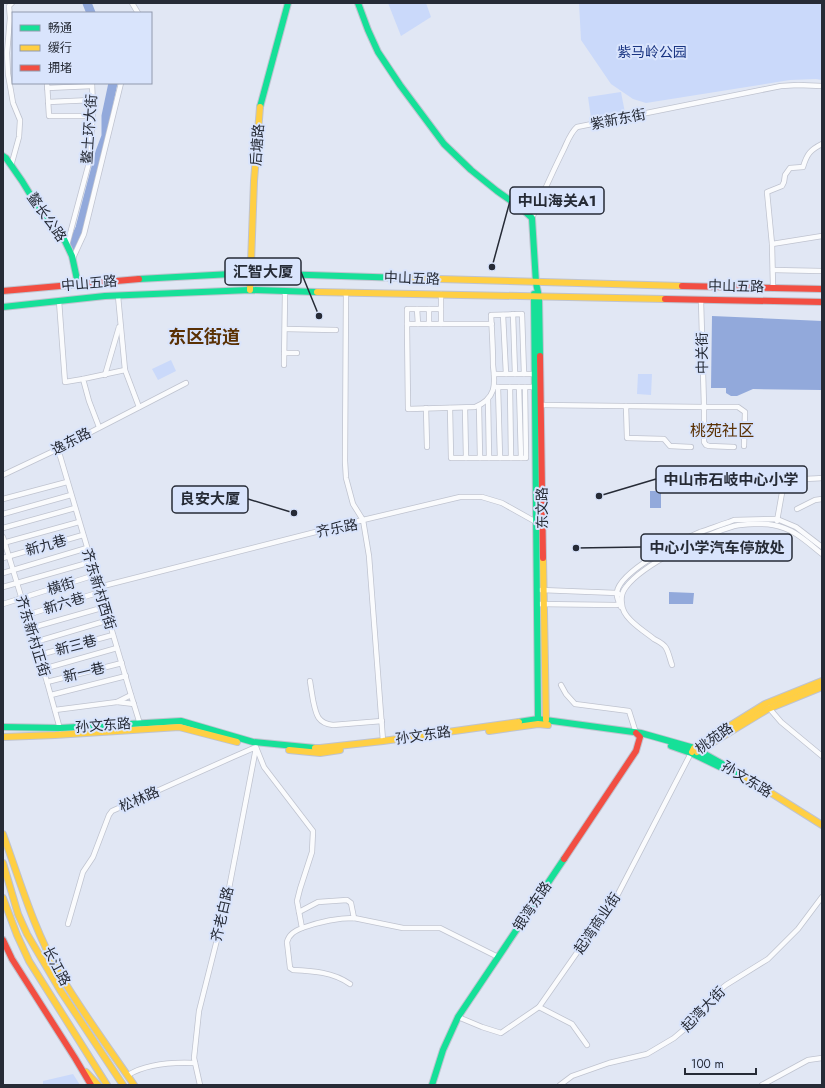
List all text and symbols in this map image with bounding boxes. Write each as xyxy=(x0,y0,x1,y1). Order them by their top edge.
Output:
legend xyxy=(12,12,152,84)
text: 畅通 xyxy=(48,19,72,37)
text: 缓行 xyxy=(48,39,72,57)
park label: 紫马岭公园 xyxy=(617,42,687,62)
text: 拥堵 xyxy=(48,59,72,77)
street label: 鳌土环大街 xyxy=(77,93,101,165)
street label: 紫新东街 xyxy=(589,104,647,134)
street label: 后塘路 xyxy=(246,123,268,167)
callout: 中山海关A1 xyxy=(510,187,604,214)
street label: 鳌长公路 xyxy=(23,188,71,246)
text: 中山海关A1 xyxy=(518,190,596,212)
callout: 汇智大厦 xyxy=(225,258,301,285)
text: 汇智大厦 xyxy=(233,261,293,283)
street label: 中山五路 xyxy=(384,267,440,289)
street label: 中山五路 xyxy=(60,271,118,295)
street label: 中山五路 xyxy=(708,276,764,296)
district label: 东区街道 xyxy=(168,324,240,350)
street label: 中关街 xyxy=(692,332,712,374)
district label: 桃苑社区 xyxy=(690,419,754,442)
street label: 逸东路 xyxy=(48,423,94,459)
callout: 中山市石岐中心小学 xyxy=(656,466,807,493)
text: 中山市石岐中心小学 xyxy=(663,469,799,491)
callout: 良安大厦 xyxy=(172,486,248,513)
street label: 东文路 xyxy=(532,487,552,529)
text: 良安大厦 xyxy=(180,488,240,510)
street label: 齐乐路 xyxy=(314,514,360,542)
street label: 新九巷 xyxy=(23,530,69,560)
callout: 中心小学汽车停放处 xyxy=(641,534,792,561)
text: 中心小学汽车停放处 xyxy=(649,537,785,559)
street label: 齐东新村西街 xyxy=(77,546,121,632)
street label: 横街 xyxy=(45,572,77,600)
street label: 新六巷 xyxy=(41,587,87,619)
street label: 齐东新村正街 xyxy=(11,593,55,679)
street label: 新三巷 xyxy=(53,630,99,660)
street label: 新一巷 xyxy=(61,657,107,687)
street label: 孙文东路 xyxy=(74,713,132,737)
street label: 桃苑路 xyxy=(691,718,737,758)
street label: 孙文东路 xyxy=(394,721,452,749)
street label: 孙文东路 xyxy=(718,756,776,802)
street label: 松林路 xyxy=(116,781,162,817)
street label: 银湾东路 xyxy=(508,877,556,935)
street label: 齐老白路 xyxy=(206,884,238,944)
street label: 起湾商业街 xyxy=(569,888,625,958)
street label: 长江路 xyxy=(38,943,76,989)
street label: 起湾大街 xyxy=(676,982,730,1036)
scale bar xyxy=(685,1050,756,1076)
text: 100 m xyxy=(691,1055,724,1073)

